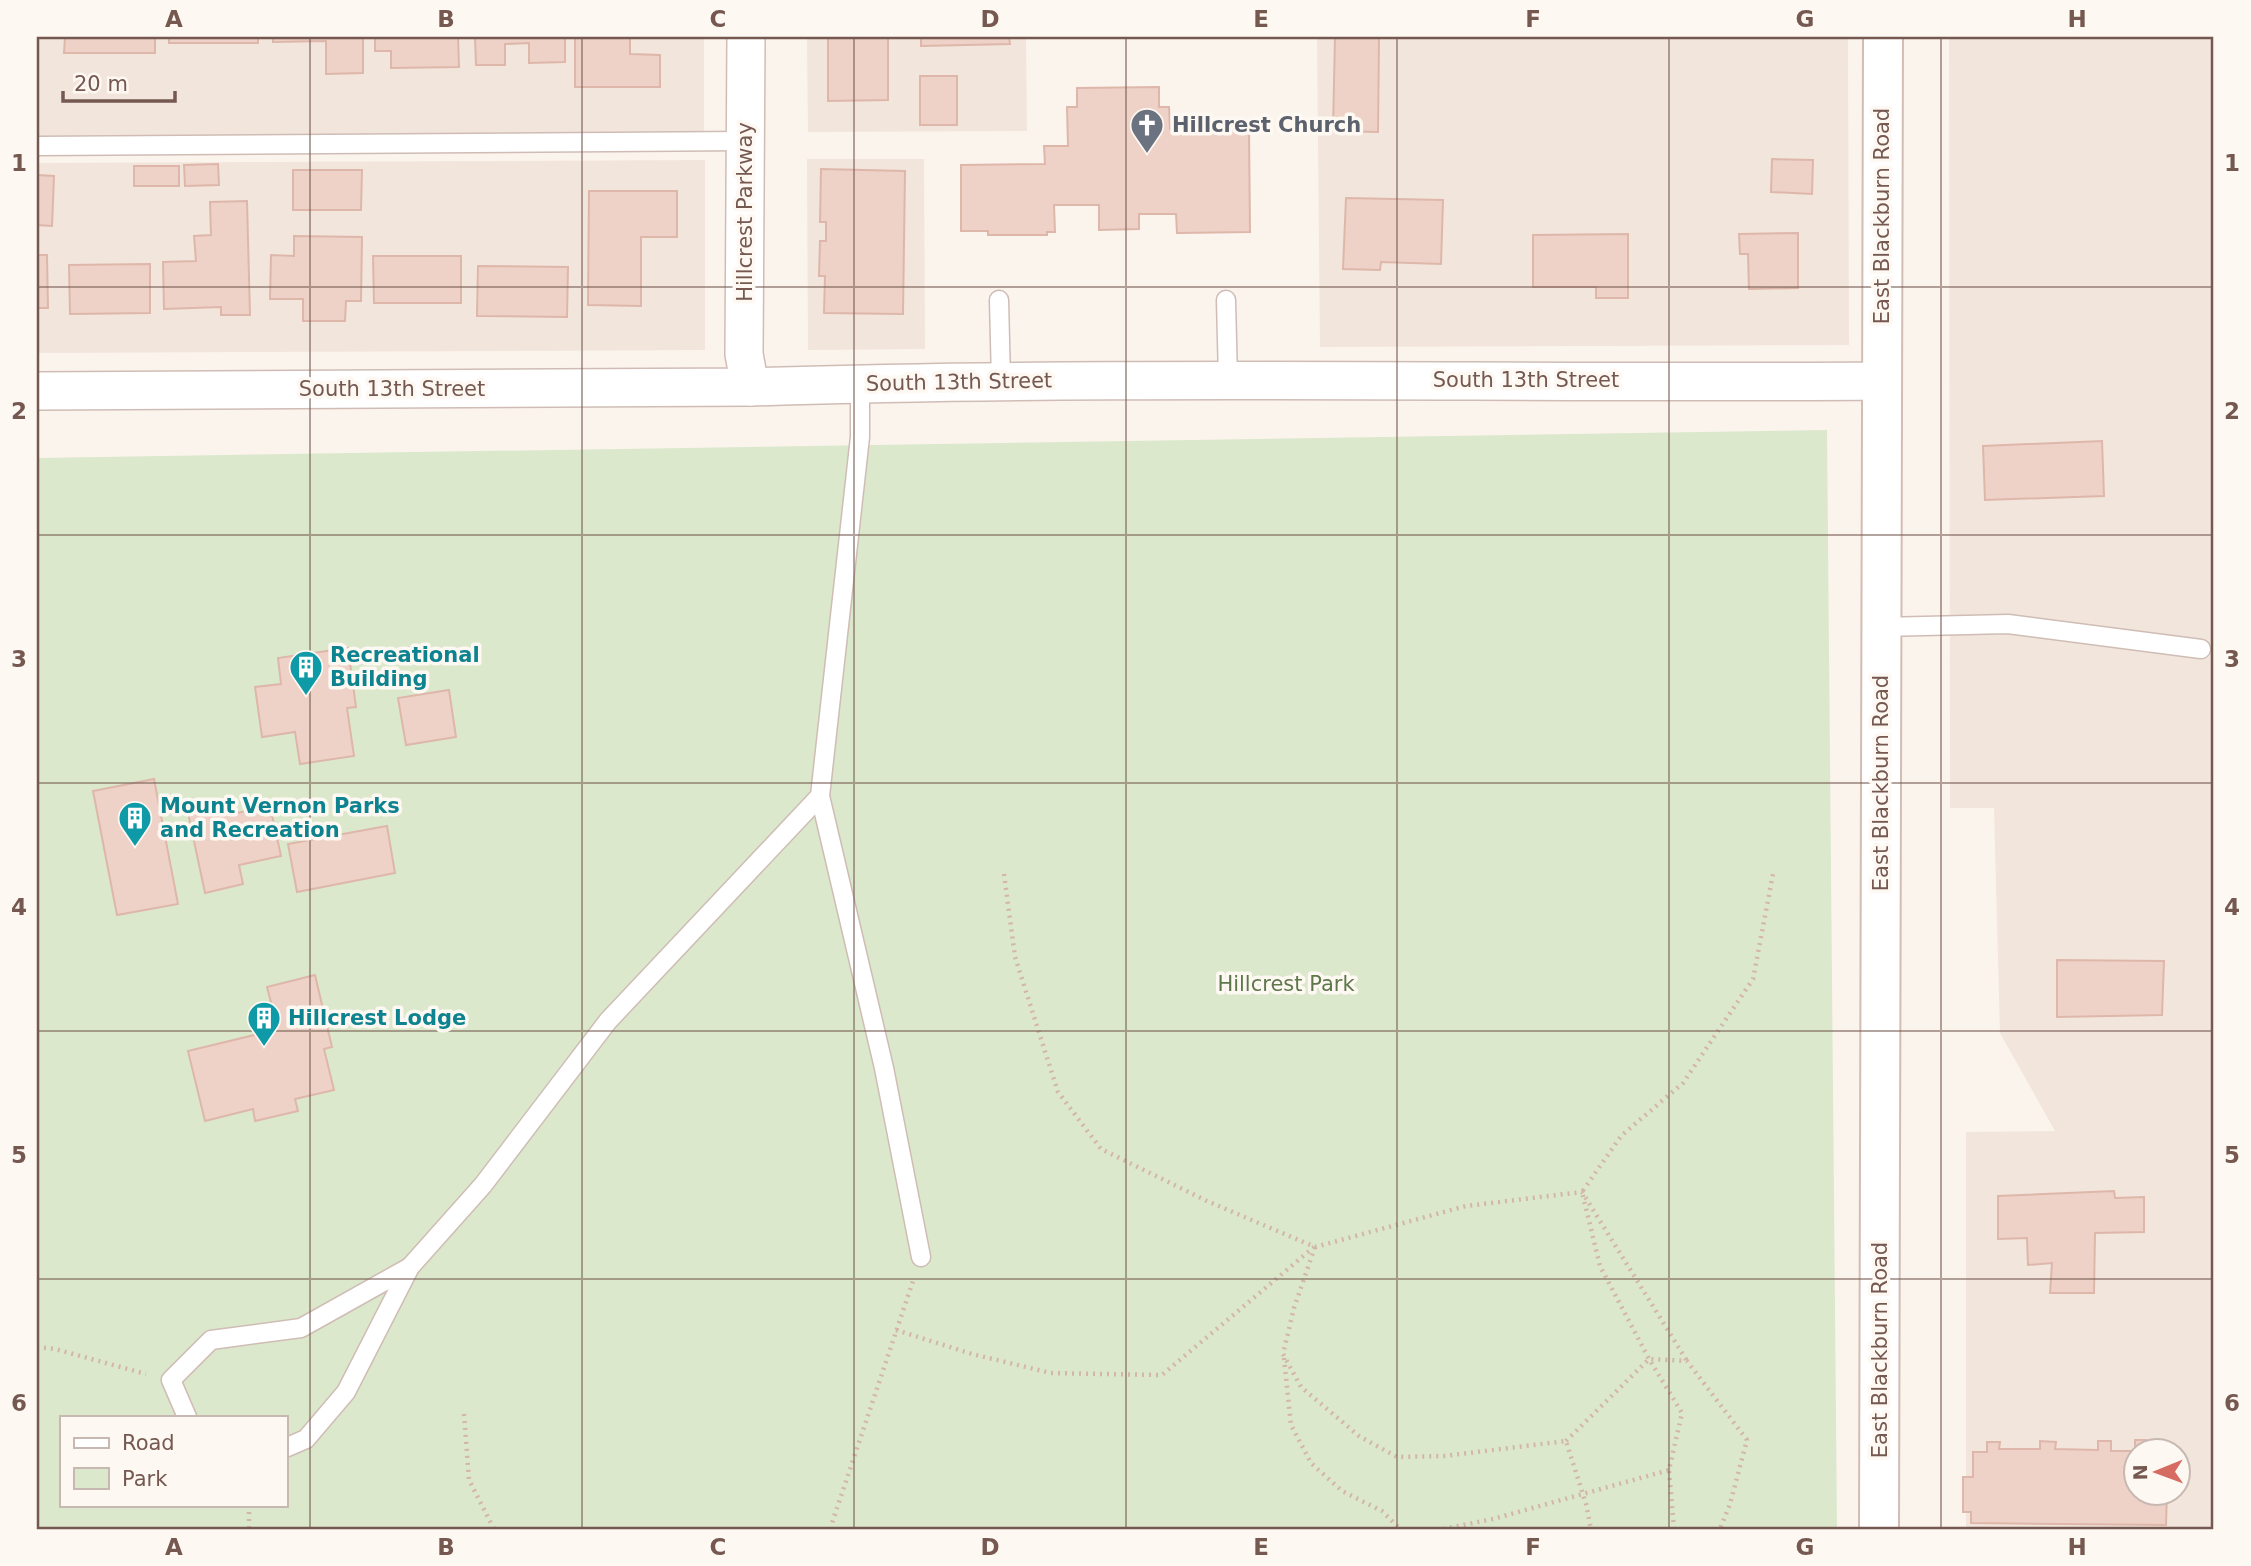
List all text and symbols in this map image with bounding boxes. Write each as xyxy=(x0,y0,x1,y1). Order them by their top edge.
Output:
text: A xyxy=(165,6,183,32)
text: B xyxy=(437,6,455,32)
text: C xyxy=(710,6,726,32)
text: D xyxy=(980,6,1000,32)
text: E xyxy=(1253,6,1269,32)
text: F xyxy=(1525,6,1541,32)
text: G xyxy=(1796,6,1814,32)
text: H xyxy=(2067,6,2087,32)
scale bar xyxy=(63,60,175,104)
text: 20 m xyxy=(74,72,128,96)
church icon: Hillcrest Church xyxy=(1128,106,1166,155)
street label: East Blackburn Road xyxy=(1870,108,1894,324)
place label: Hillcrest Church xyxy=(1172,113,1361,137)
street label: Hillcrest Parkway xyxy=(733,122,757,302)
text: 1 xyxy=(11,150,27,176)
text: 1 xyxy=(2224,150,2240,176)
street label: South 13th Street xyxy=(866,368,1052,396)
street label: South 13th Street xyxy=(1433,368,1619,392)
street label: South 13th Street xyxy=(299,377,485,401)
text: 2 xyxy=(11,398,27,424)
text: 2 xyxy=(2224,398,2240,424)
place label: Recreational Building xyxy=(330,643,480,691)
text: 3 xyxy=(11,646,27,672)
text: 3 xyxy=(2224,646,2240,672)
building icon: Recreational Building xyxy=(287,648,325,697)
street label: East Blackburn Road xyxy=(1869,675,1893,891)
place label: Mount Vernon Parks and Recreation xyxy=(160,794,400,842)
building icon: Mount Vernon Parks and Recreation xyxy=(116,799,154,848)
text: 4 xyxy=(11,894,27,920)
text: 4 xyxy=(2224,894,2240,920)
park label: Hillcrest Park xyxy=(1217,972,1355,996)
building icon: Hillcrest Lodge xyxy=(245,999,283,1048)
place label: Hillcrest Lodge xyxy=(288,1006,466,1030)
text: 5 xyxy=(11,1142,27,1168)
text: 5 xyxy=(2224,1142,2240,1168)
street label: East Blackburn Road xyxy=(1868,1242,1892,1458)
text: 6 xyxy=(11,1390,27,1416)
text: 6 xyxy=(2224,1390,2240,1416)
legend xyxy=(60,1416,287,1506)
text: Road xyxy=(122,1431,175,1455)
north arrow xyxy=(2122,1436,2192,1506)
text: N xyxy=(2129,1464,2151,1480)
text: Park xyxy=(122,1467,168,1491)
text: A xyxy=(165,1534,183,1560)
text: B xyxy=(437,1534,455,1560)
text: C xyxy=(710,1534,726,1560)
text: D xyxy=(980,1534,1000,1560)
text: E xyxy=(1253,1534,1269,1560)
text: F xyxy=(1525,1534,1541,1560)
text: G xyxy=(1796,1534,1814,1560)
text: H xyxy=(2067,1534,2087,1560)

